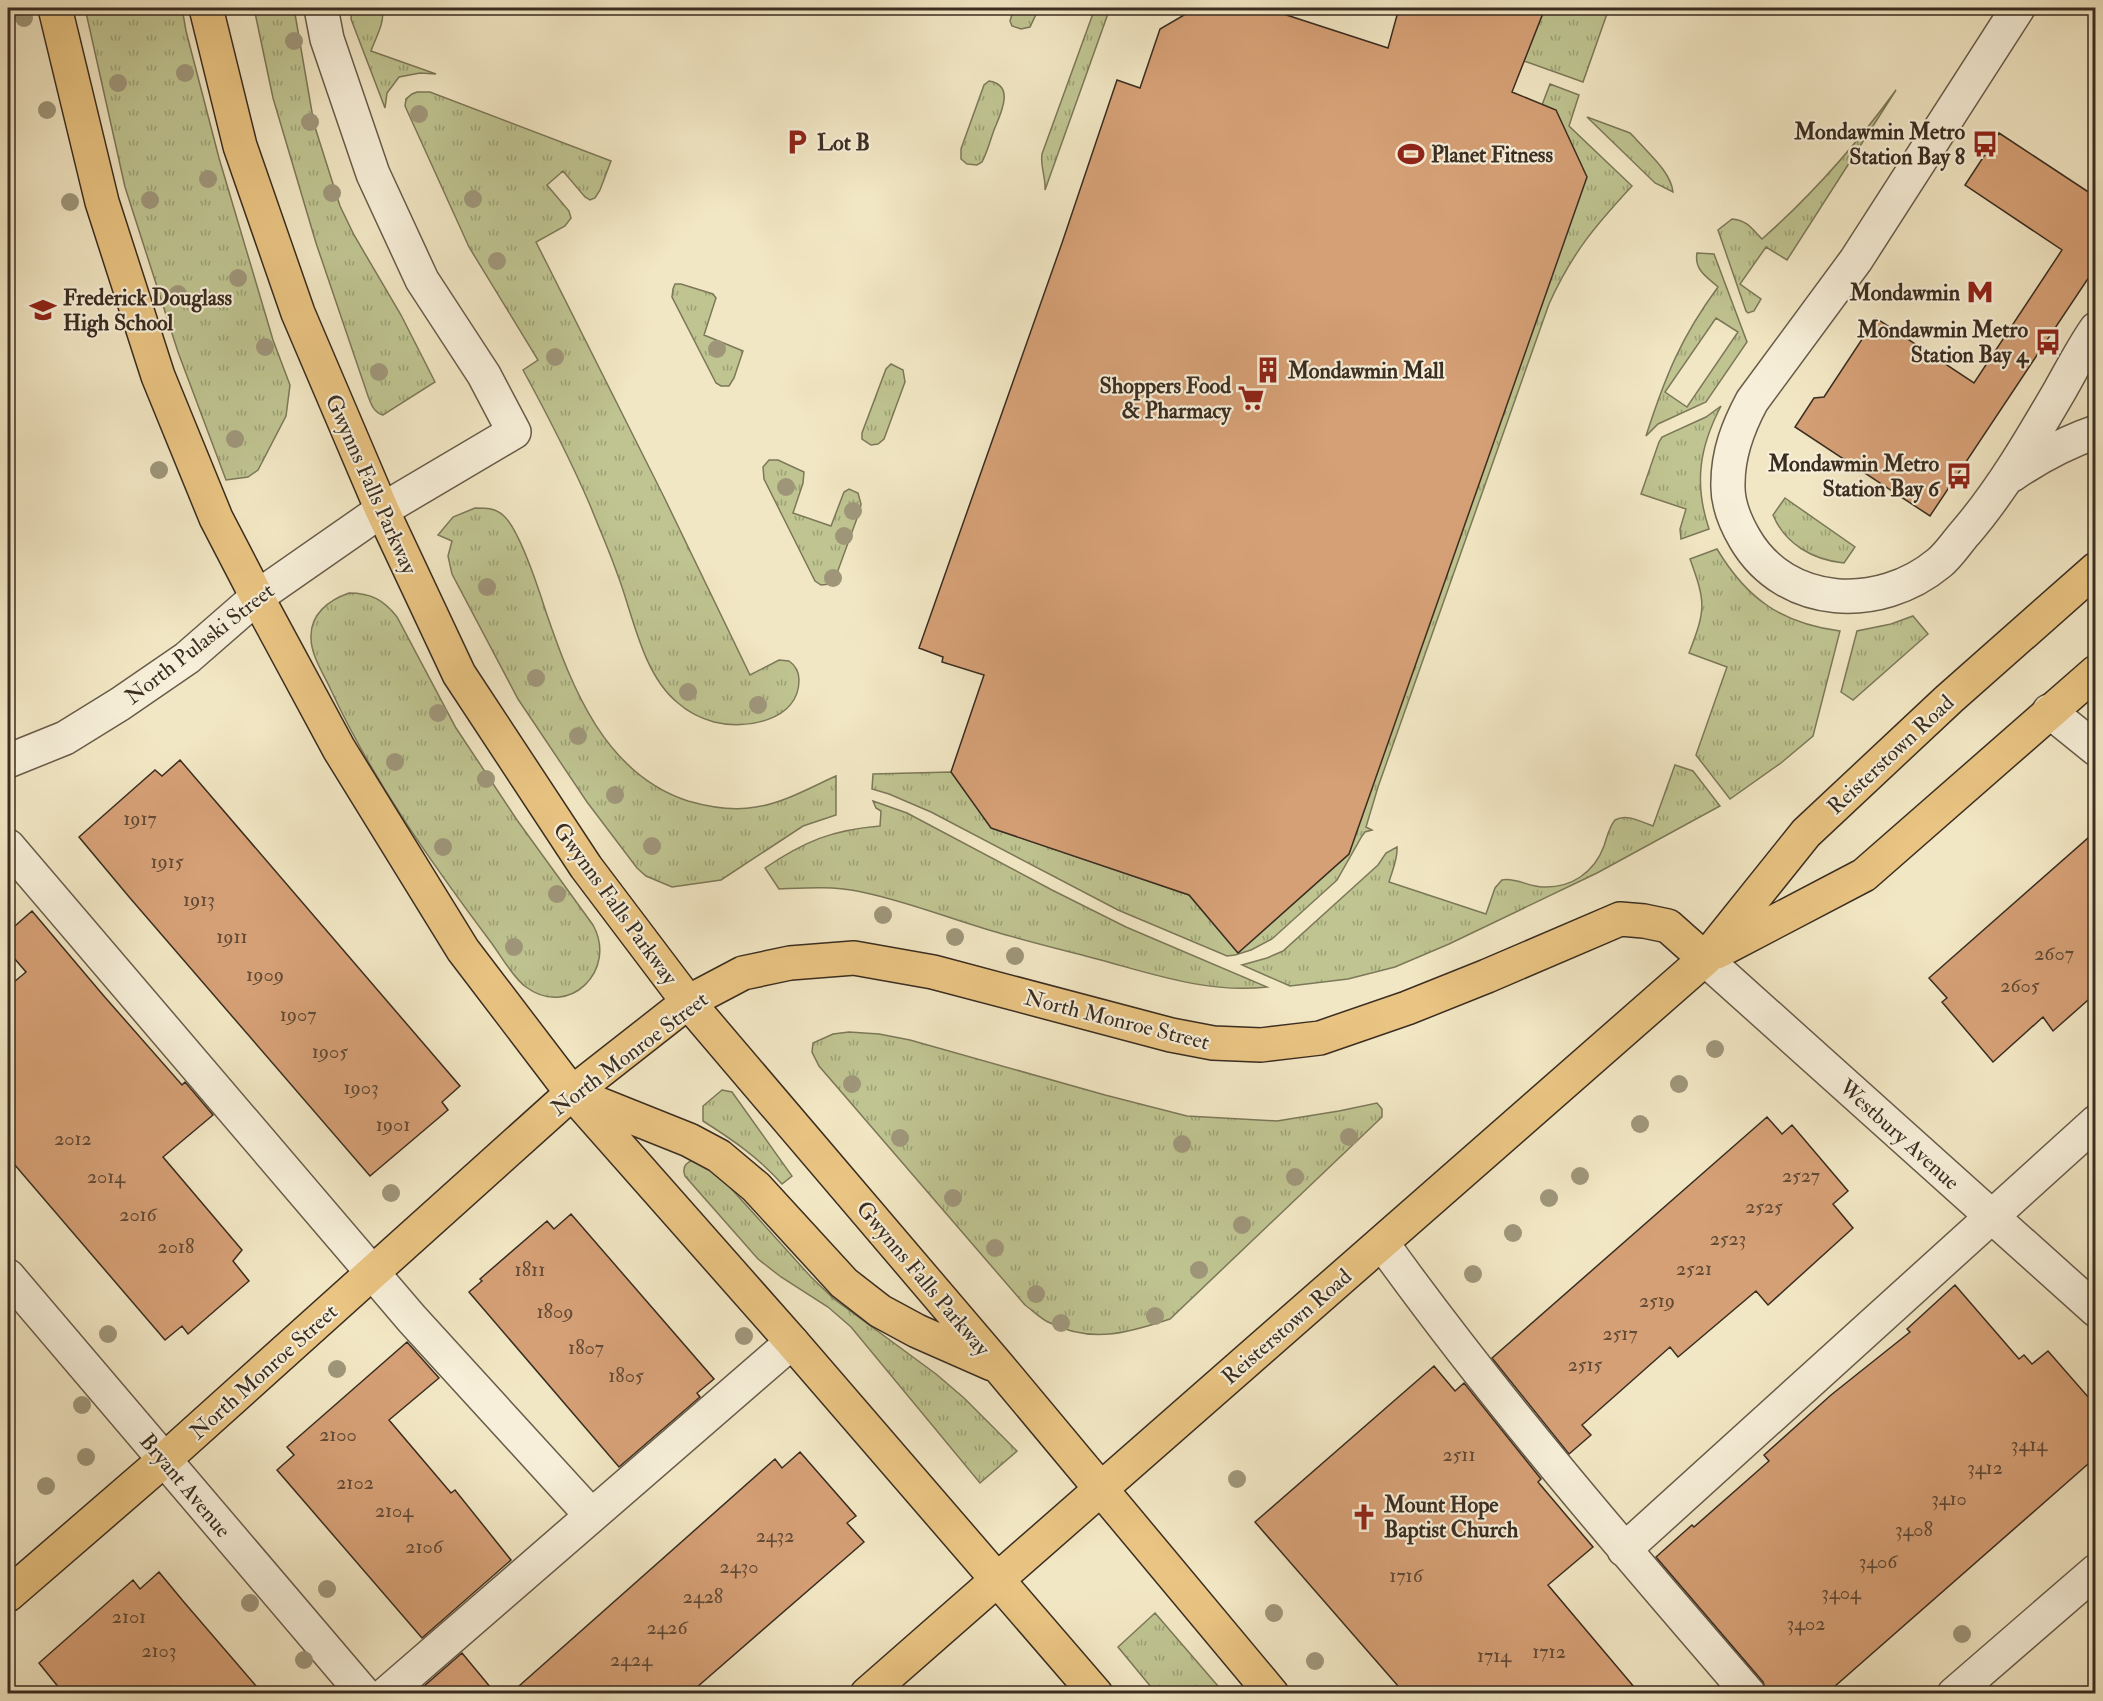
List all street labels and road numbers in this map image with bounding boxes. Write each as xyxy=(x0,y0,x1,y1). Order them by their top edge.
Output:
street label: Gwynns Falls Parkway xyxy=(319,390,423,579)
street label: North Pulaski Street xyxy=(119,577,280,711)
street label: Reisterstown Road xyxy=(1821,689,1960,821)
street label: Gwynns Falls Parkway xyxy=(547,817,684,991)
street label: North Monroe Street xyxy=(1021,983,1212,1056)
street label: North Monroe Street xyxy=(545,986,714,1122)
street label: Westbury Avenue xyxy=(1833,1073,1965,1196)
street label: Gwynns Falls Parkway xyxy=(850,1195,997,1362)
street label: Reisterstown Road xyxy=(1216,1263,1358,1391)
street label: North Monroe Street xyxy=(184,1298,344,1446)
street label: Bryant Avenue xyxy=(133,1428,237,1544)

